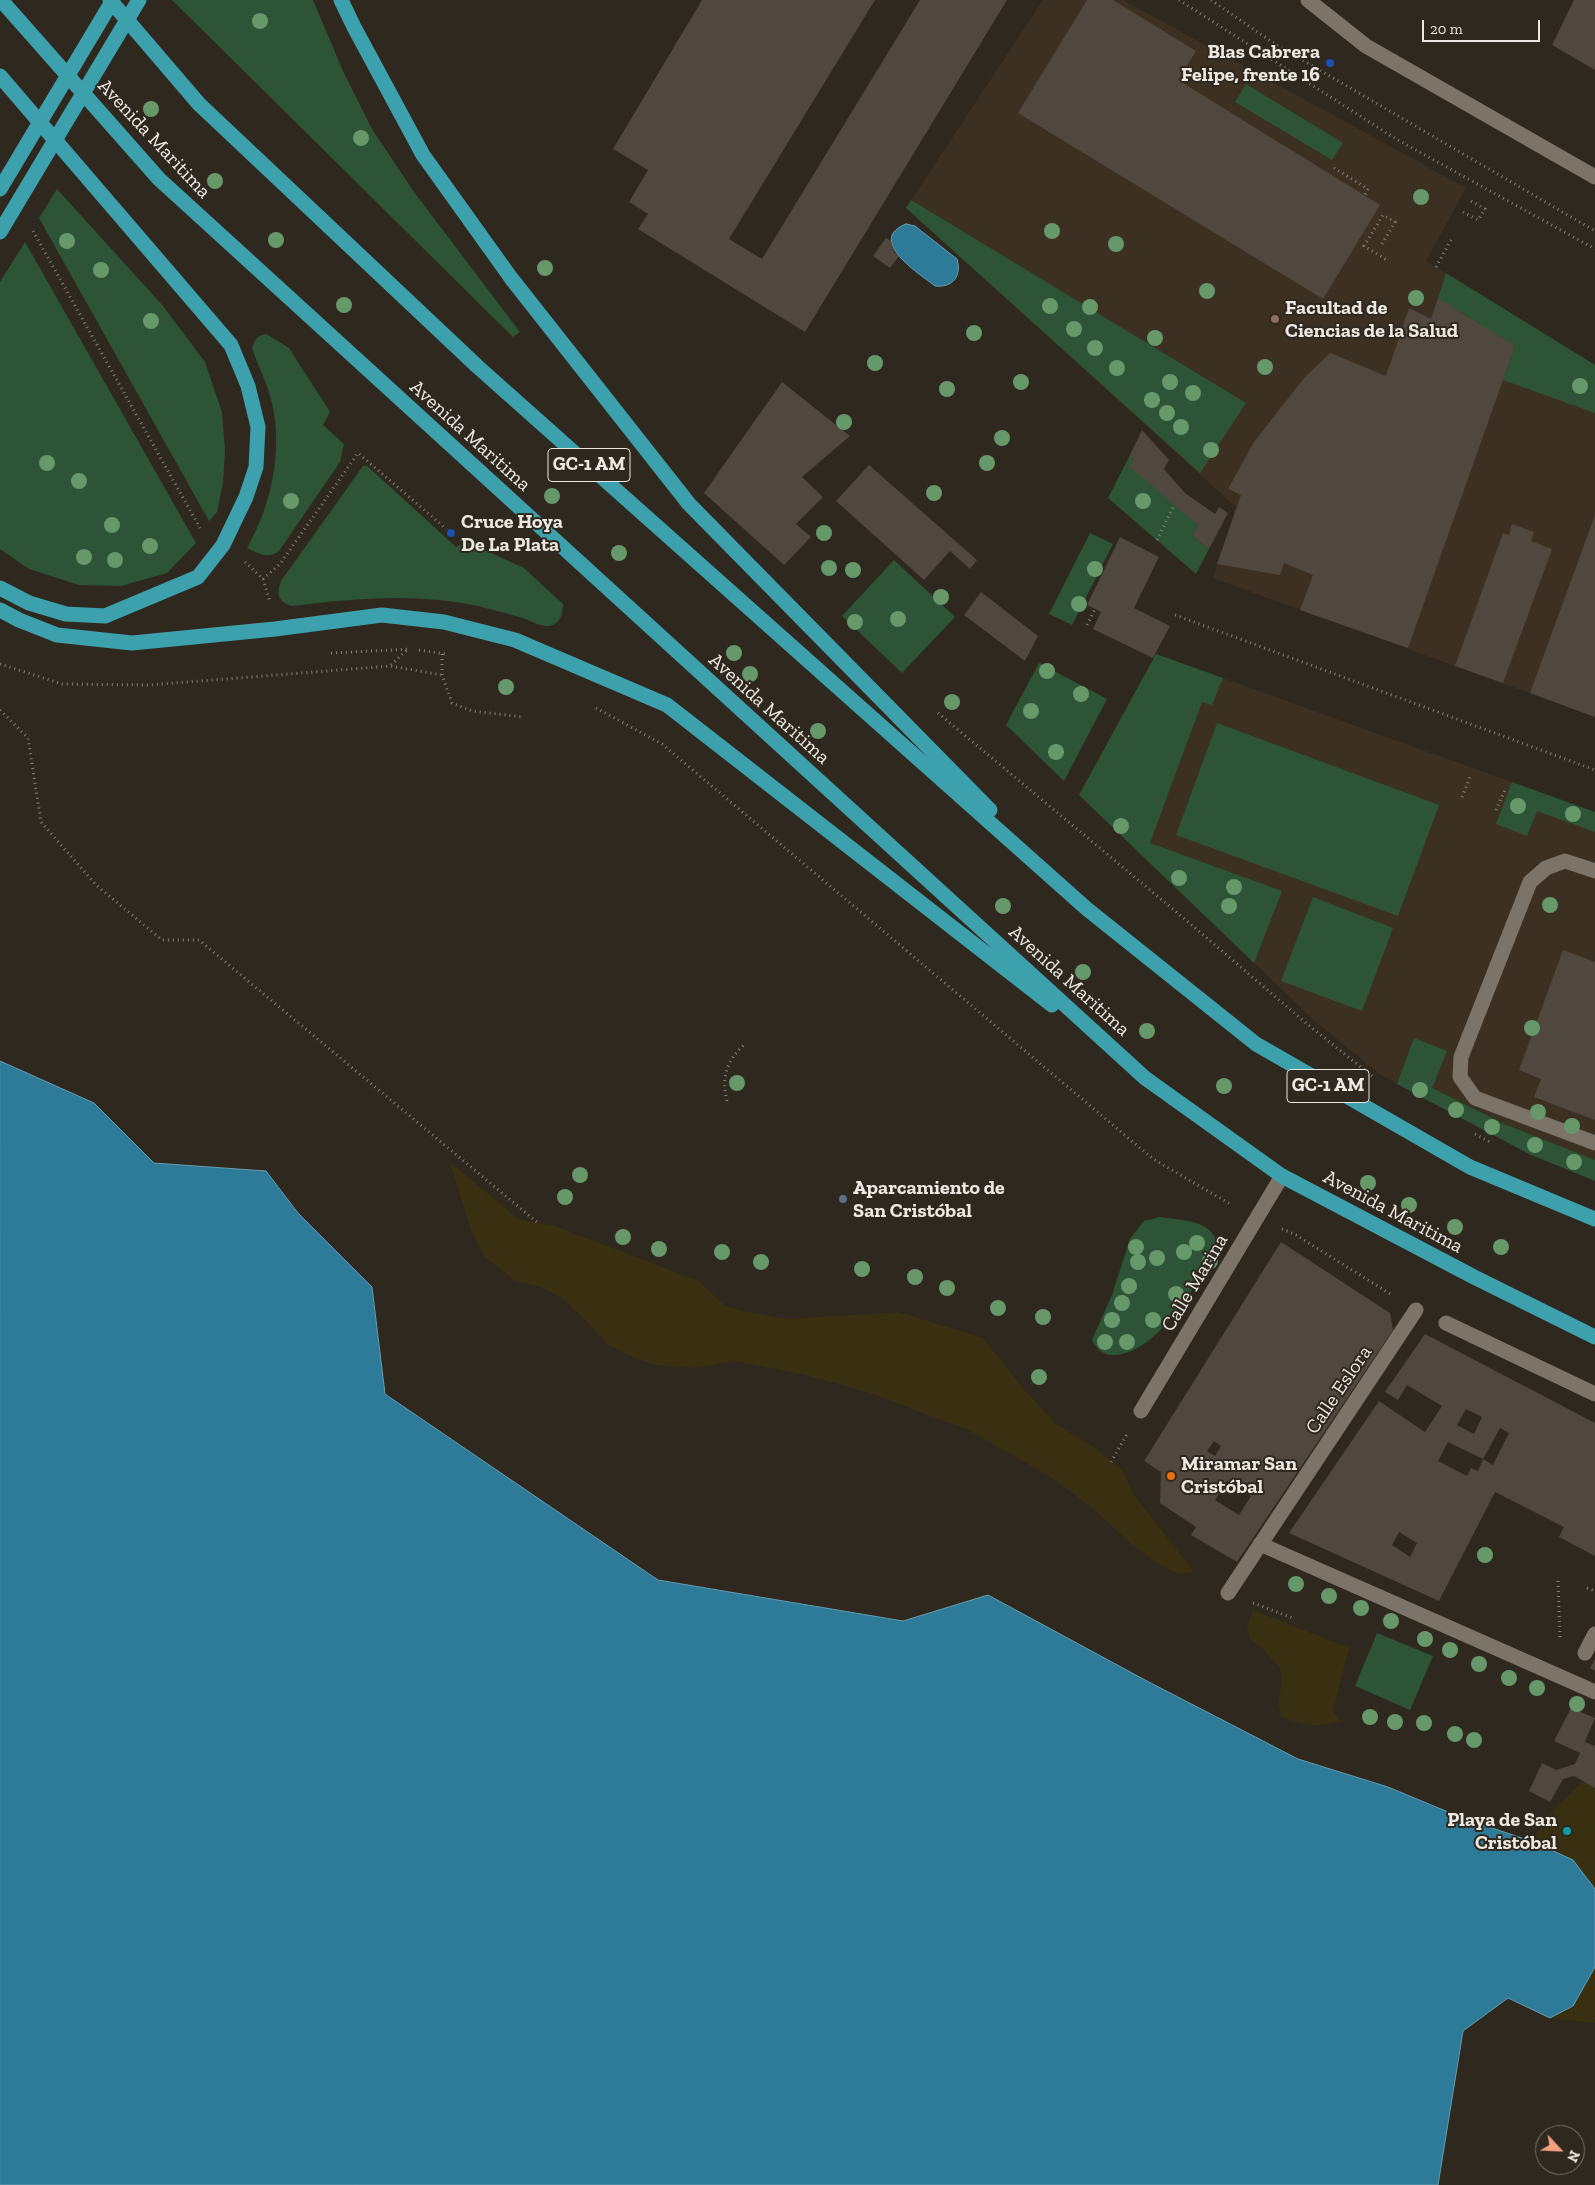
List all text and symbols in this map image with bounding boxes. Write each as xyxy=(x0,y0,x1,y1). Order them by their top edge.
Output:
scale bar xyxy=(1425,10,1542,42)
text: 20 m xyxy=(1430,20,1463,38)
place label: Blas Cabrera Felipe, frente 16 xyxy=(1181,40,1320,87)
marker: Blas Cabrera Felipe, frente 16 xyxy=(1324,57,1336,69)
street label: Avenida Maritima xyxy=(93,74,215,204)
place label: Facultad de Ciencias de la Salud xyxy=(1285,296,1458,343)
marker: Facultad de Ciencias de la Salud xyxy=(1269,313,1281,325)
street label: Avenida Maritima xyxy=(405,375,535,497)
road number: GC-1 AM xyxy=(548,448,630,482)
place label: Cruce Hoya De La Plata xyxy=(461,510,563,557)
marker: Cruce Hoya De La Plata xyxy=(445,527,457,539)
street label: Avenida Maritima xyxy=(704,648,834,770)
street label: Avenida Maritima xyxy=(1004,920,1134,1042)
road number: GC-1 AM xyxy=(1287,1070,1369,1102)
street label: Avenida Maritima xyxy=(1319,1165,1467,1259)
place label: Aparcamiento de San Cristóbal xyxy=(853,1176,1005,1223)
marker: Aparcamiento de San Cristóbal xyxy=(837,1193,849,1205)
street label: Calle Marina xyxy=(1157,1230,1233,1336)
street label: Calle Eslora xyxy=(1301,1341,1377,1439)
place label: Miramar San Cristóbal xyxy=(1181,1452,1297,1499)
marker: Miramar San Cristóbal xyxy=(1165,1470,1177,1482)
place label: Playa de San Cristóbal xyxy=(1447,1808,1557,1855)
marker: Playa de San Cristóbal xyxy=(1561,1825,1573,1837)
north arrow xyxy=(1535,2125,1585,2175)
text: N xyxy=(1563,2148,1583,2165)

